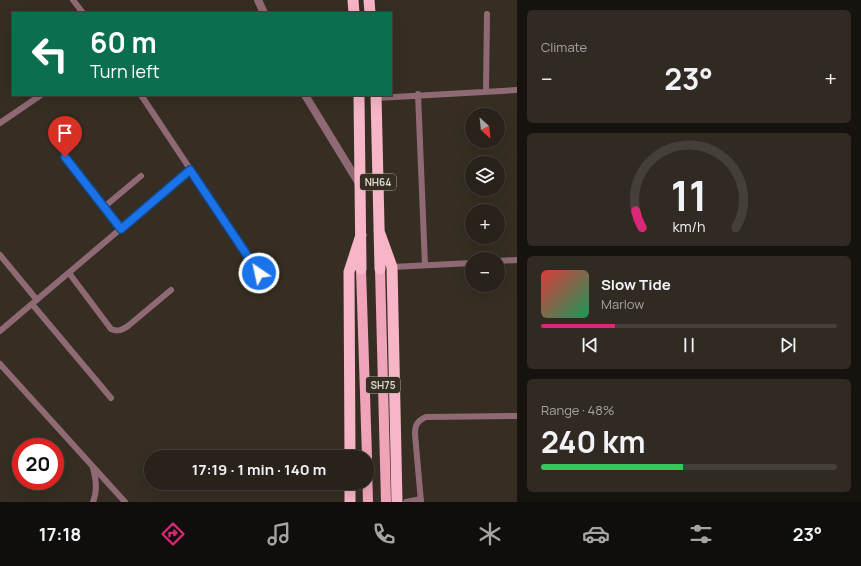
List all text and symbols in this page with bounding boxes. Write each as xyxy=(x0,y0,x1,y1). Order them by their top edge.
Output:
text: 60 m xyxy=(90,23,157,61)
icon: left xyxy=(24,28,76,80)
text: Climate xyxy=(541,38,587,56)
text: 23° xyxy=(664,58,713,99)
text: Turn left xyxy=(90,59,160,83)
text: − xyxy=(541,64,553,94)
text: + xyxy=(824,64,837,94)
north arrow xyxy=(465,108,505,148)
map controls xyxy=(465,108,505,292)
pin xyxy=(48,116,82,157)
icon: arrive xyxy=(54,122,76,144)
button: layers xyxy=(465,156,505,196)
text: 11 xyxy=(671,166,707,222)
road number: NH64 xyxy=(360,174,396,190)
button: + xyxy=(465,204,505,244)
text: km/h xyxy=(672,216,706,235)
position arrow xyxy=(238,252,280,294)
button: − xyxy=(465,252,505,292)
text: Slow Tide xyxy=(601,274,671,295)
text: Marlow xyxy=(601,295,644,313)
icon: previous xyxy=(579,334,601,356)
icon: pause xyxy=(678,334,700,356)
icon: next xyxy=(777,334,799,356)
road number: SH75 xyxy=(366,377,400,393)
text: Range · 48% xyxy=(541,401,615,419)
text: 240 km xyxy=(541,421,645,462)
speed limit sign: 20 xyxy=(12,438,64,490)
text: 17:19 · 1 min · 140 m xyxy=(192,459,326,480)
icon: directions xyxy=(159,520,187,548)
icon: music xyxy=(265,520,293,548)
icon: phone xyxy=(370,520,398,548)
icon: climate xyxy=(476,520,504,548)
icon: car xyxy=(582,520,610,548)
icon: filters xyxy=(687,520,715,548)
text: 17:18 xyxy=(39,522,81,546)
text: 23° xyxy=(793,522,822,546)

